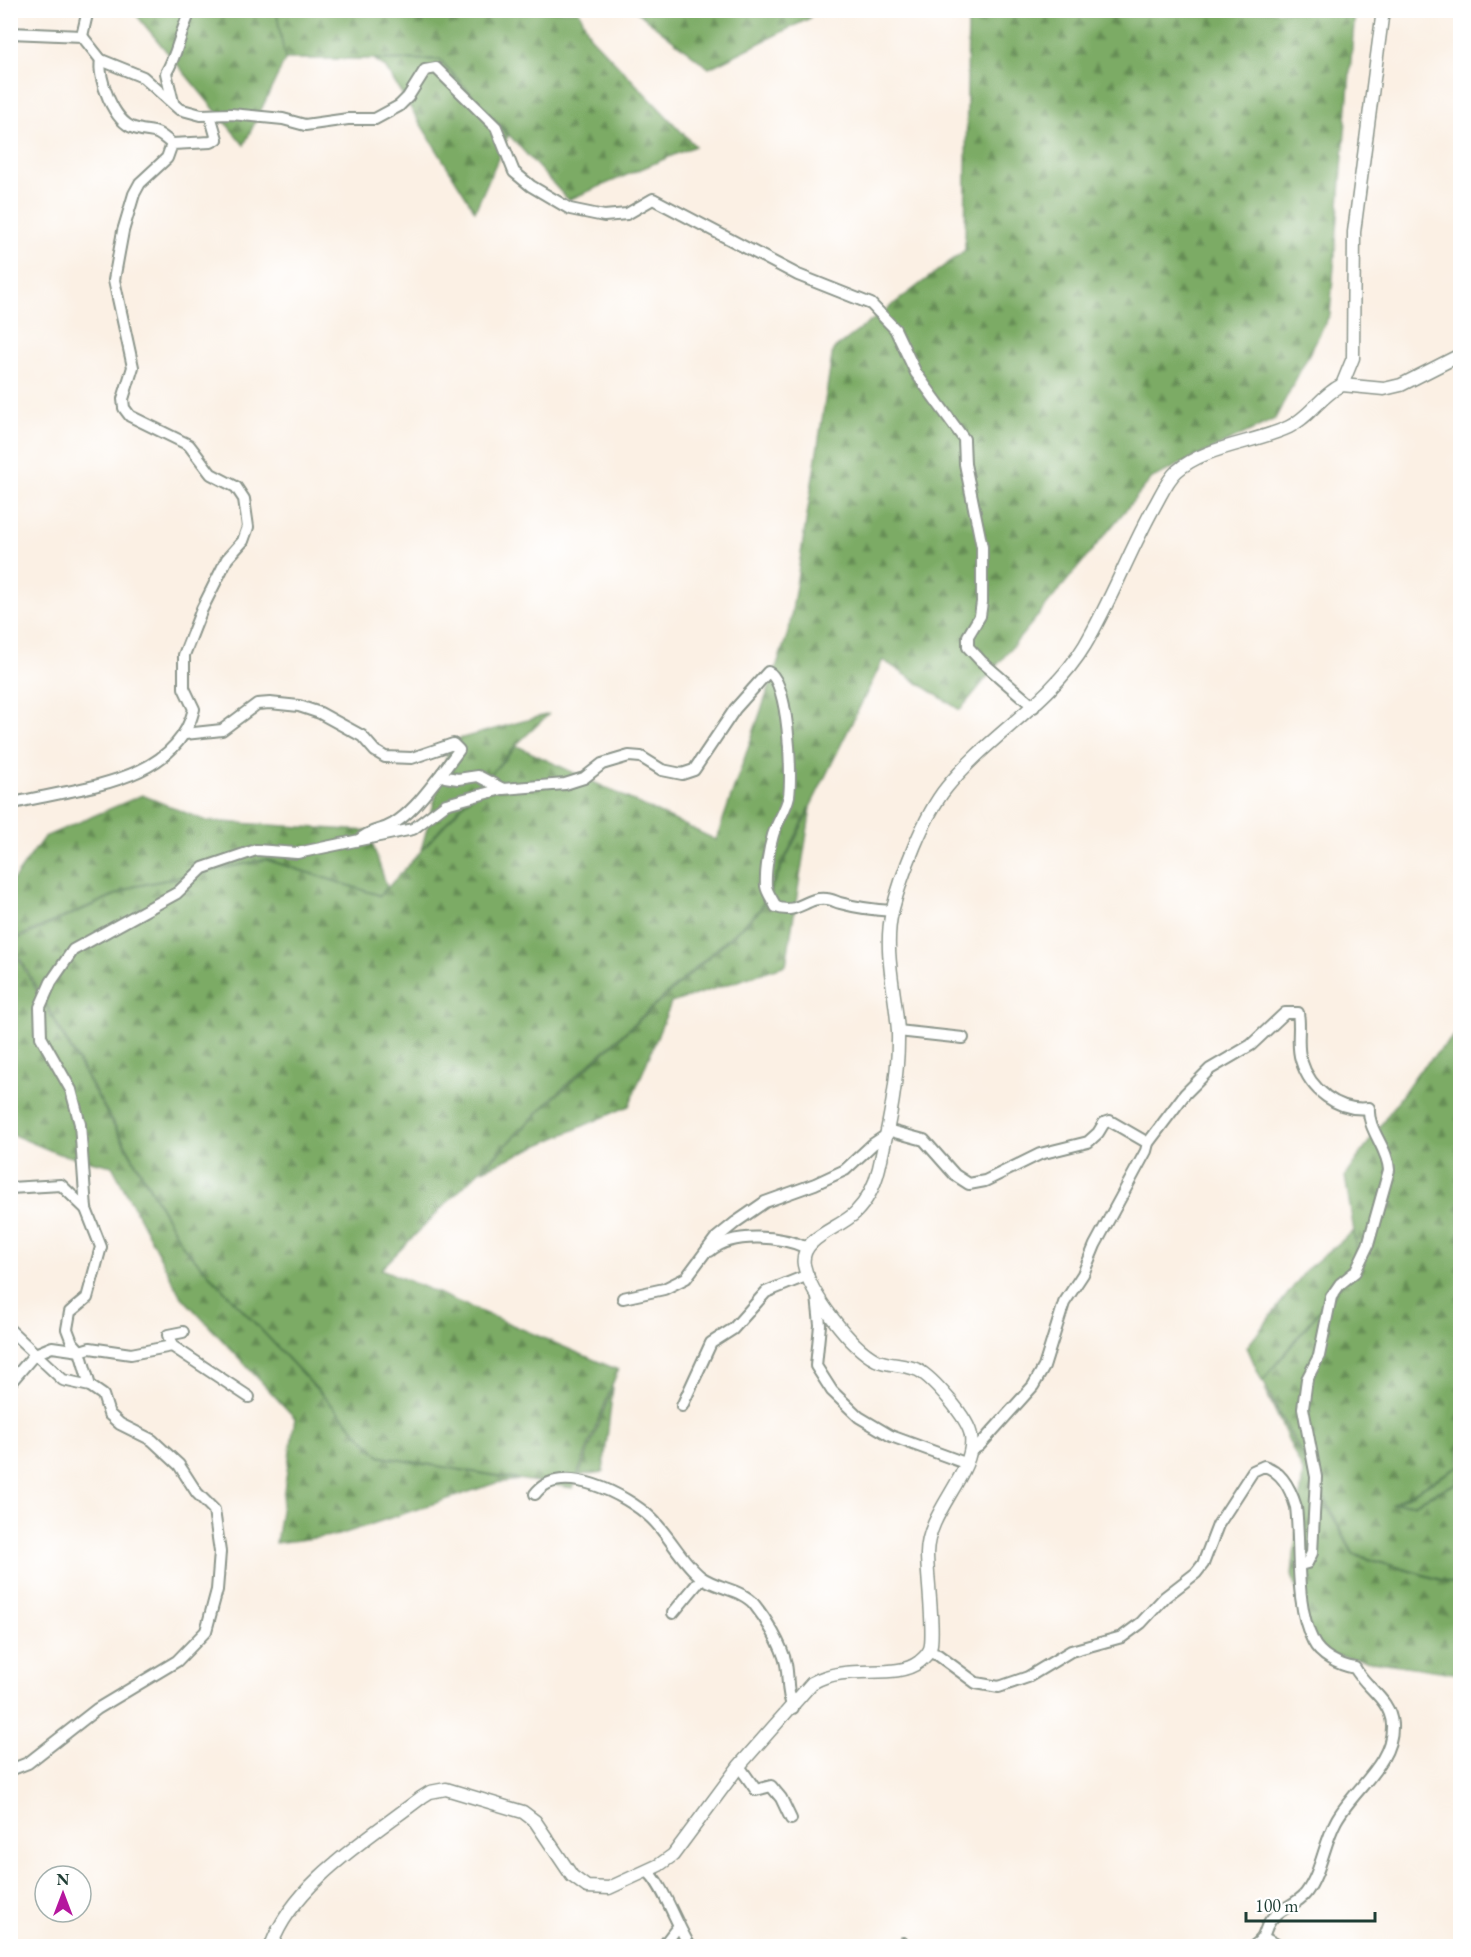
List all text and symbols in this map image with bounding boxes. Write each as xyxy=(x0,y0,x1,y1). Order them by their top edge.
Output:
north arrow xyxy=(33,1864,93,1924)
text: N xyxy=(57,1869,70,1890)
scale bar xyxy=(1246,1885,1375,1923)
text: 100 m xyxy=(1255,1894,1299,1917)

